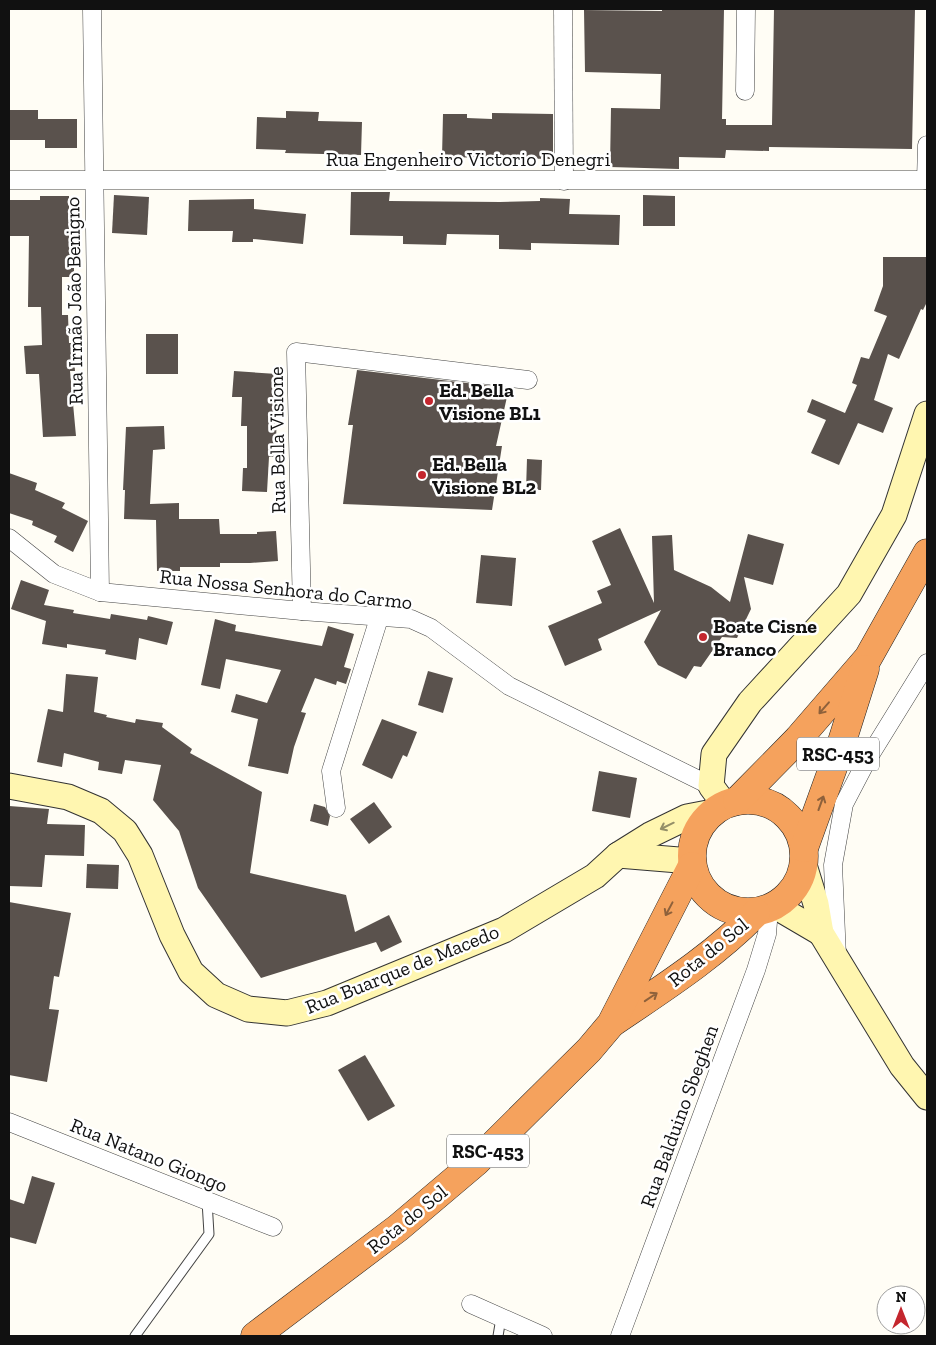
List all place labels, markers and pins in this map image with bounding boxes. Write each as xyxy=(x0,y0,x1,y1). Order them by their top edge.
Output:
place label: Ed. Bella Visione BL1 xyxy=(439,378,541,425)
marker: Ed. Bella Visione BL1 xyxy=(423,395,435,407)
place label: Ed. Bella Visione BL2 xyxy=(432,452,537,499)
marker: Ed. Bella Visione BL2 xyxy=(416,469,428,481)
place label: Boate Cisne Branco xyxy=(713,614,817,661)
marker: Boate Cisne Branco xyxy=(697,631,709,643)

